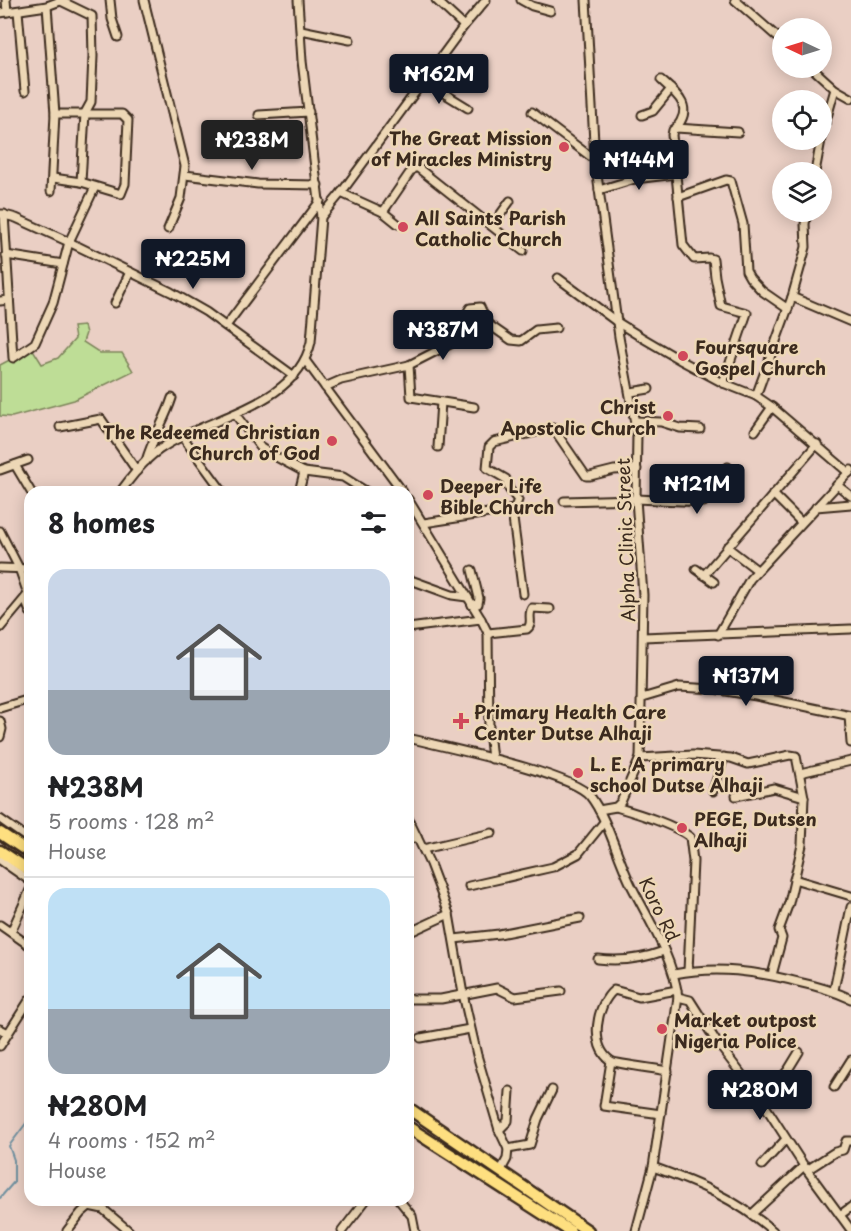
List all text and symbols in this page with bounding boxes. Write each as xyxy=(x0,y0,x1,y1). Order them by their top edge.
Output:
north arrow xyxy=(772,18,832,78)
map controls xyxy=(772,18,832,222)
pin: ₦162M xyxy=(397,54,481,105)
text: ₦162M xyxy=(403,58,475,88)
button: locate xyxy=(772,90,832,150)
pin: ₦238M xyxy=(210,120,294,171)
text: ₦238M xyxy=(215,124,289,154)
place label: The Great Mission of Miracles Ministry xyxy=(371,124,552,172)
marker: The Great Mission of Miracles Ministry xyxy=(557,140,571,154)
pin: ₦144M xyxy=(597,140,681,191)
text: ₦144M xyxy=(604,144,674,174)
button: layers xyxy=(772,162,832,222)
place label: All Saints Parish Catholic Church xyxy=(414,204,566,252)
marker: All Saints Parish Catholic Church xyxy=(396,220,410,234)
pin: ₦225M xyxy=(151,239,235,290)
text: ₦225M xyxy=(155,243,231,273)
pin: ₦387M xyxy=(401,310,485,361)
text: ₦387M xyxy=(407,314,479,344)
place label: Foursquare Gospel Church xyxy=(695,333,826,381)
marker: Foursquare Gospel Church xyxy=(676,349,690,363)
place label: Christ Apostolic Church xyxy=(501,393,656,441)
marker: Christ Apostolic Church xyxy=(661,409,675,423)
place label: The Redeemed Christian Church of God xyxy=(103,418,320,466)
marker: The Redeemed Christian Church of God xyxy=(325,434,339,448)
street label: Alpha Clinic Street xyxy=(609,458,641,622)
pin: ₦121M xyxy=(655,464,739,515)
text: ₦121M xyxy=(664,468,730,498)
place label: Deeper Life Bible Church xyxy=(440,472,554,520)
marker: Deeper Life Bible Church xyxy=(421,488,435,502)
text: 8 homes xyxy=(48,503,155,542)
icon: filters xyxy=(357,506,390,539)
icon: home xyxy=(165,608,273,716)
pin: ₦137M xyxy=(704,656,788,707)
text: ₦137M xyxy=(713,660,779,690)
place label: Primary Health Care Center Dutse Alhaji xyxy=(474,698,666,746)
marker: Primary Health Care Center Dutse Alhaji xyxy=(452,712,470,730)
place label: L. E. A primary school Dutse Alhaji xyxy=(590,750,763,798)
marker: L. E. A primary school Dutse Alhaji xyxy=(571,766,585,780)
text: ₦238M xyxy=(48,767,144,806)
place label: PEGE, Dutsen Alhaji xyxy=(694,805,817,853)
text: 5 rooms · 128 m² xyxy=(48,806,214,836)
marker: PEGE, Dutsen Alhaji xyxy=(675,821,689,835)
text: House xyxy=(48,836,107,866)
street label: Koro Rd xyxy=(633,872,687,946)
icon: home xyxy=(165,927,273,1035)
place label: Market outpost Nigeria Police xyxy=(674,1006,817,1054)
marker: Market outpost Nigeria Police xyxy=(655,1022,669,1036)
pin: ₦280M xyxy=(718,1070,802,1121)
text: ₦280M xyxy=(722,1074,798,1104)
text: ₦280M xyxy=(48,1086,147,1125)
text: 4 rooms · 152 m² xyxy=(48,1125,216,1155)
text: House xyxy=(48,1155,107,1185)

